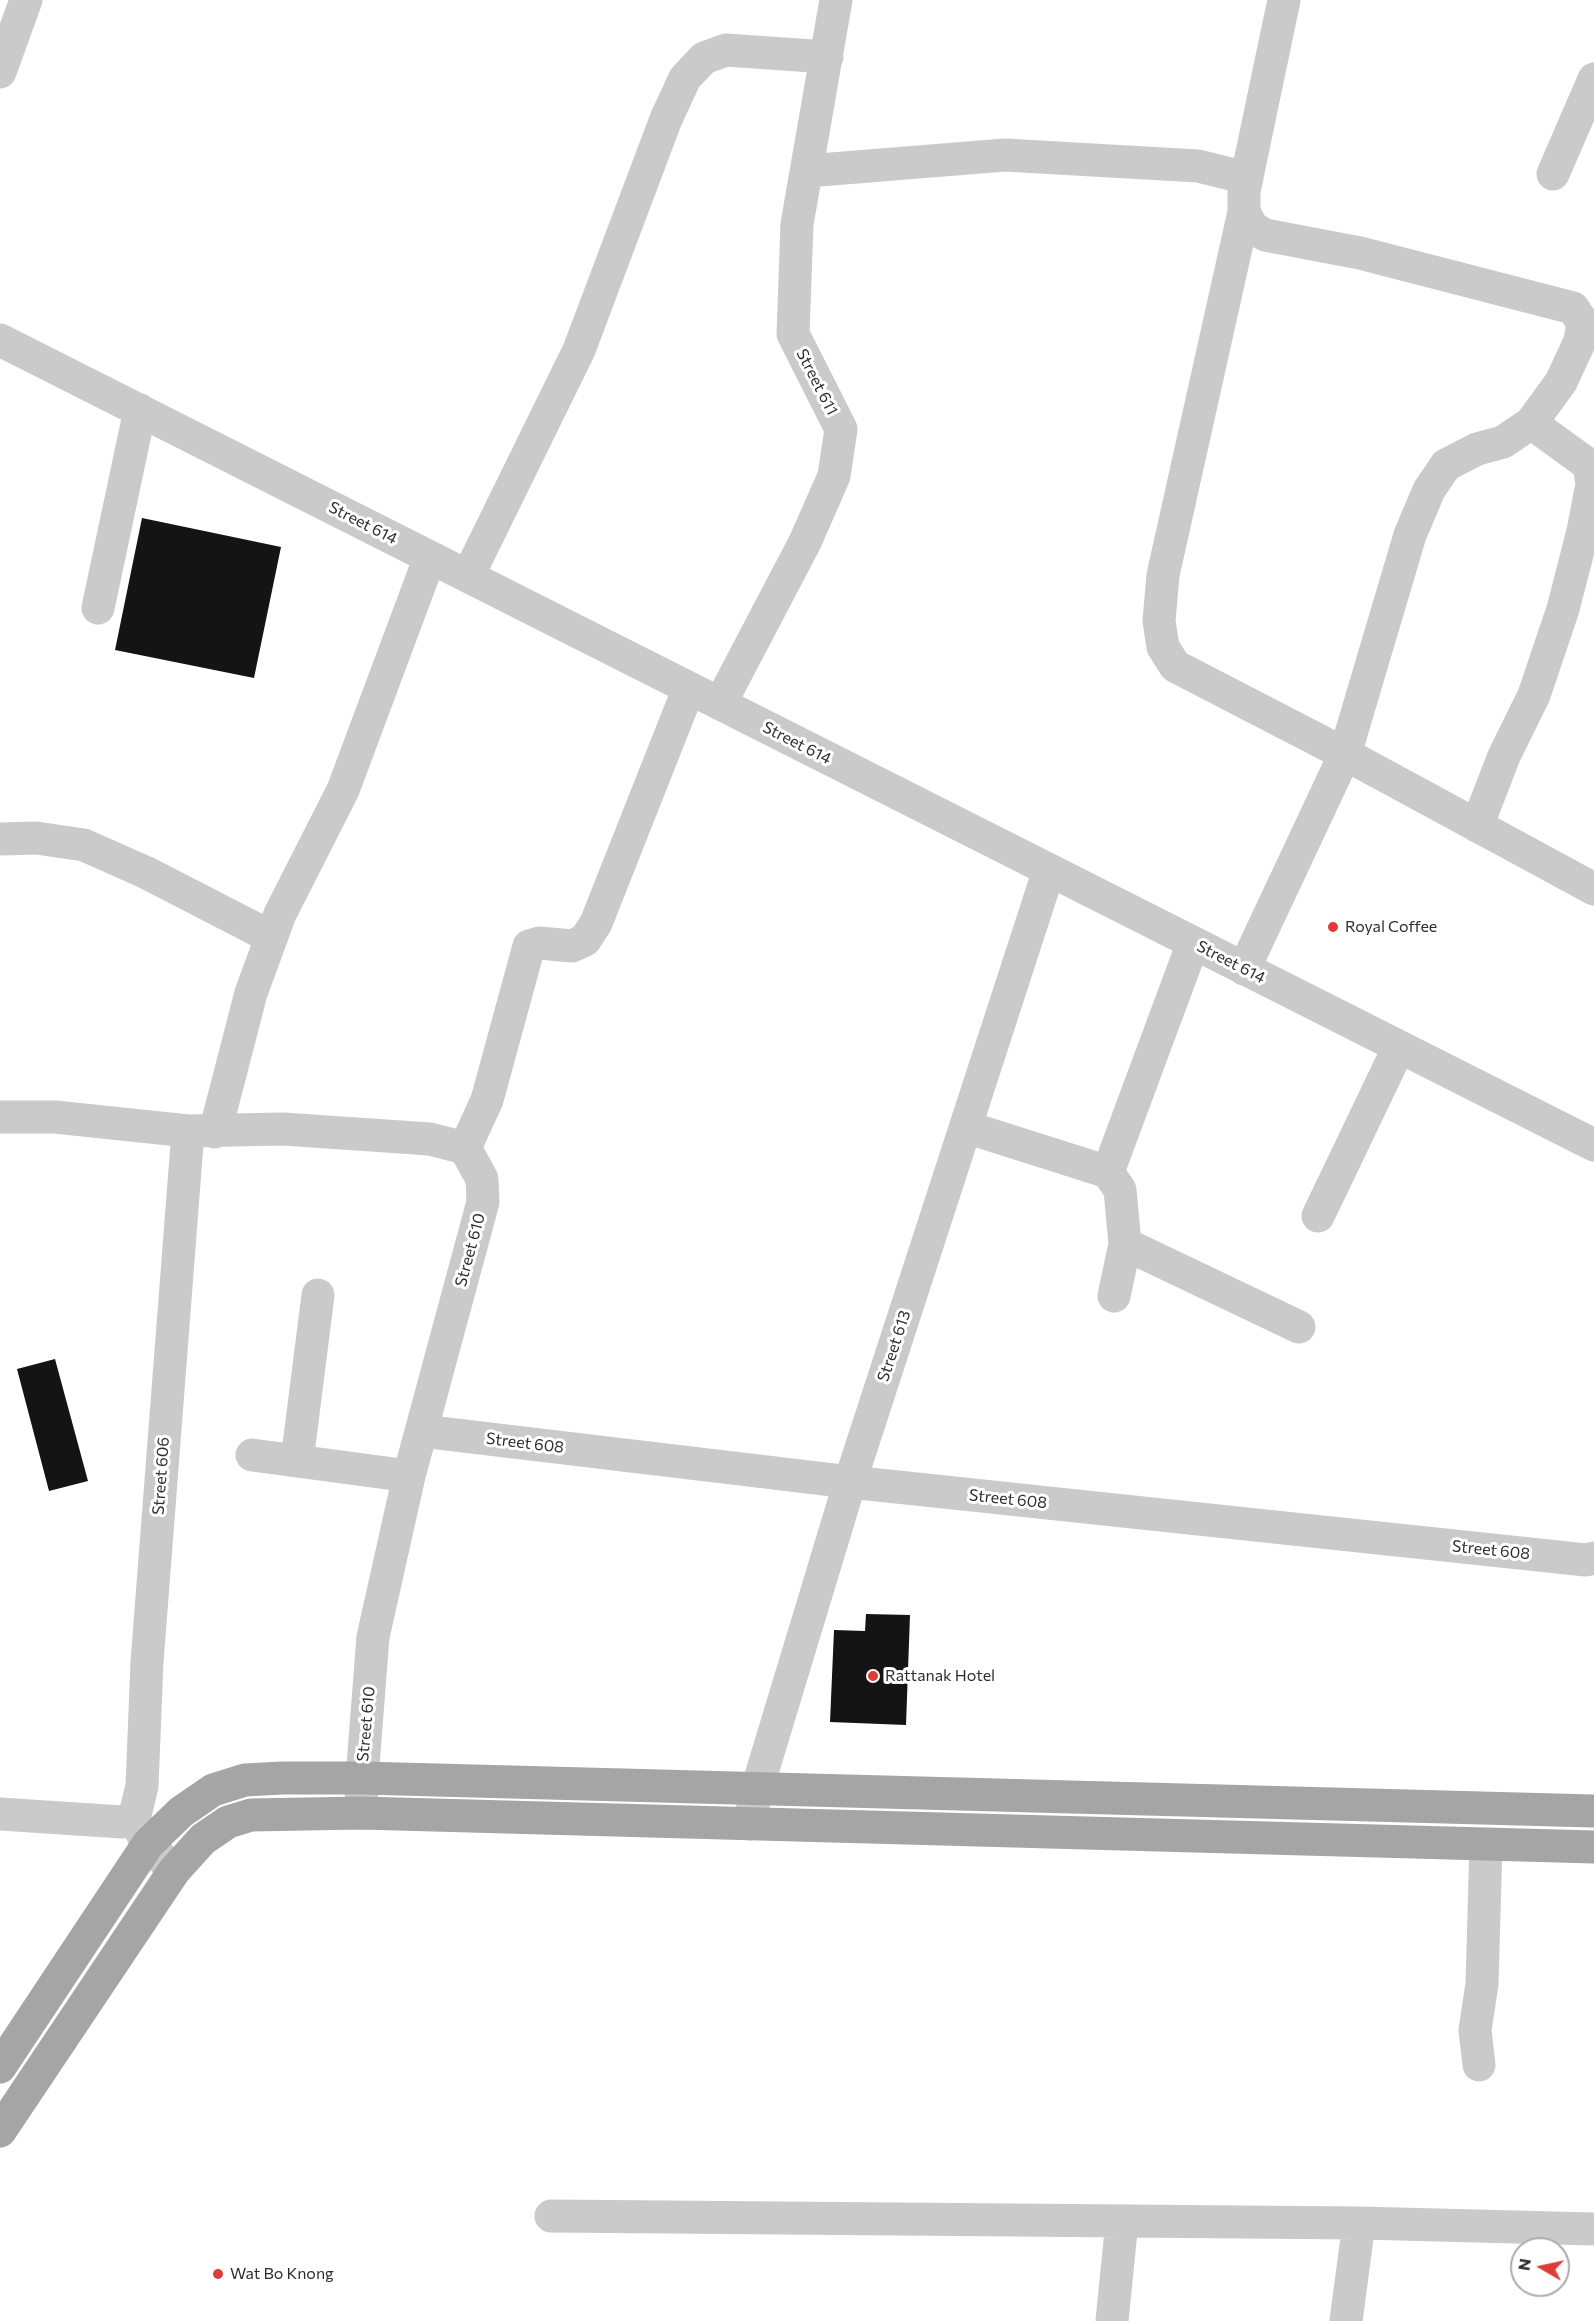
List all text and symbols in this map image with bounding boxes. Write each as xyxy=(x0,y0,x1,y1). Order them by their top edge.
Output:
street label: Street 611 xyxy=(792,346,842,418)
street label: Street 614 xyxy=(325,498,401,548)
street label: Street 614 xyxy=(759,718,835,768)
place label: Royal Coffee xyxy=(1345,917,1437,937)
marker: Royal Coffee xyxy=(1326,920,1340,934)
street label: Street 614 xyxy=(1193,937,1269,987)
street label: Street 610 xyxy=(451,1211,489,1289)
street label: Street 613 xyxy=(873,1308,915,1384)
street label: Street 608 xyxy=(485,1429,565,1457)
street label: Street 606 xyxy=(149,1436,173,1516)
street label: Street 608 xyxy=(968,1485,1048,1513)
street label: Street 608 xyxy=(1451,1536,1531,1564)
place label: Rattanak Hotel xyxy=(885,1666,995,1686)
marker: Rattanak Hotel xyxy=(866,1669,880,1683)
street label: Street 610 xyxy=(353,1686,379,1762)
north arrow xyxy=(1510,2237,1570,2297)
text: N xyxy=(1513,2257,1534,2272)
place label: Wat Bo Knong xyxy=(230,2264,334,2284)
marker: Wat Bo Knong xyxy=(211,2267,225,2281)

